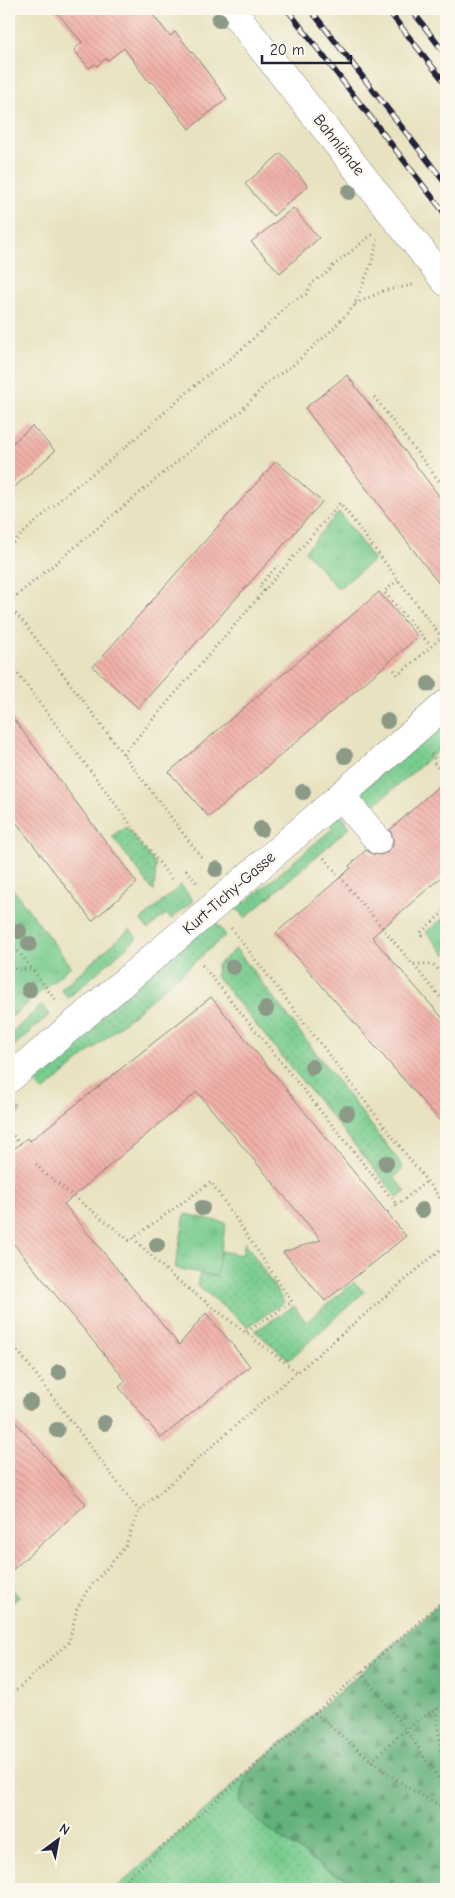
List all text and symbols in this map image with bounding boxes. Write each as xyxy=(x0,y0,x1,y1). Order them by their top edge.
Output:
scale bar xyxy=(262,32,351,64)
text: 20 m xyxy=(270,41,304,59)
street label: Bahnlände xyxy=(310,111,368,179)
street label: Kurt-Tichy-Gasse xyxy=(179,848,279,938)
north arrow xyxy=(32,1816,82,1866)
text: N xyxy=(56,1820,73,1839)

